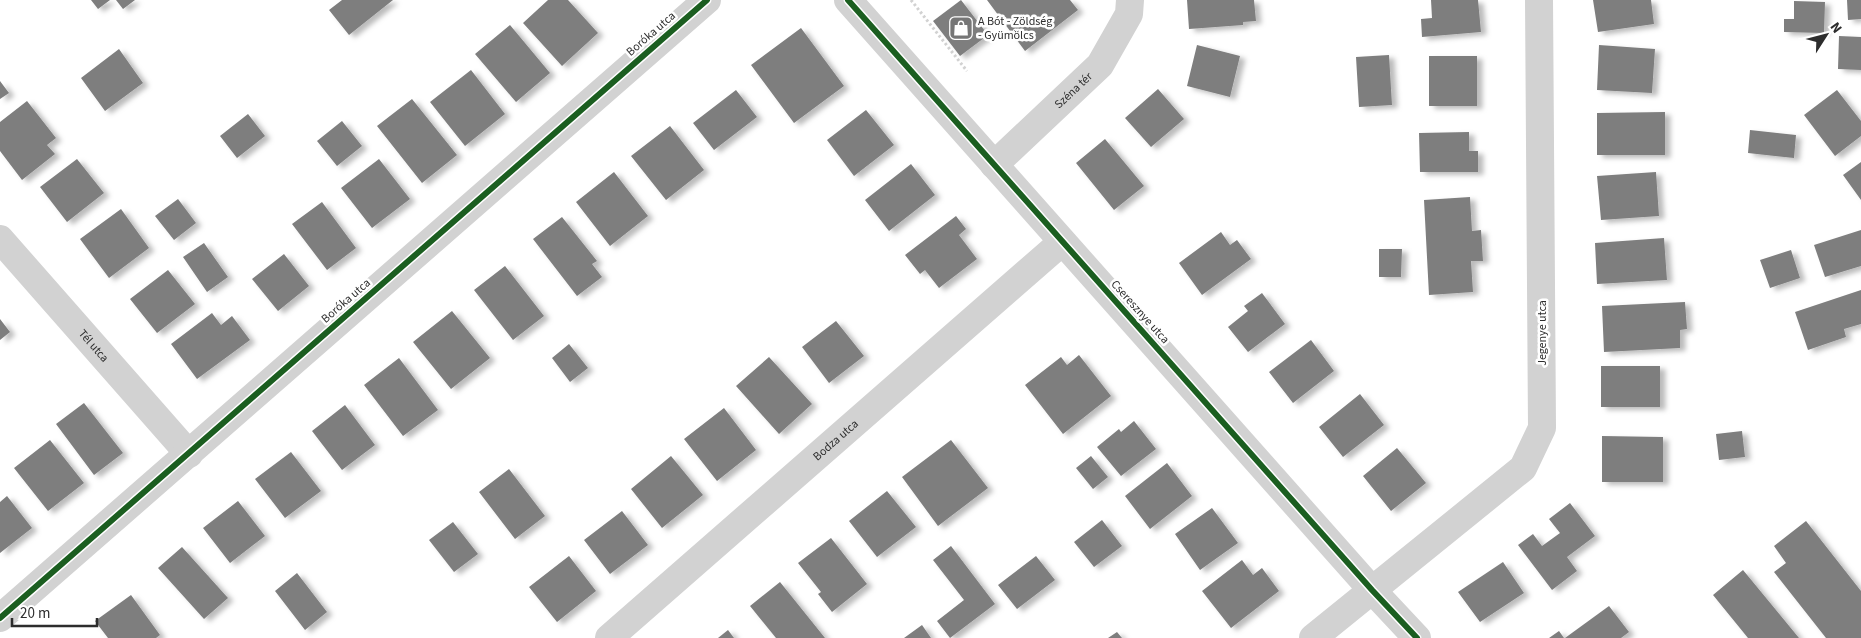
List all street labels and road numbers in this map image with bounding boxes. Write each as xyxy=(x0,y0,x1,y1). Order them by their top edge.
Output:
street label: Boróka utca xyxy=(623,8,679,60)
street label: Széna tér xyxy=(1051,68,1097,112)
street label: Boróka utca xyxy=(318,275,374,327)
street label: Cseresznye utca xyxy=(1107,276,1173,348)
street label: Jegenye utca xyxy=(1534,300,1551,366)
street label: Tél utca xyxy=(75,325,113,366)
street label: Bodza utca xyxy=(809,415,862,465)

